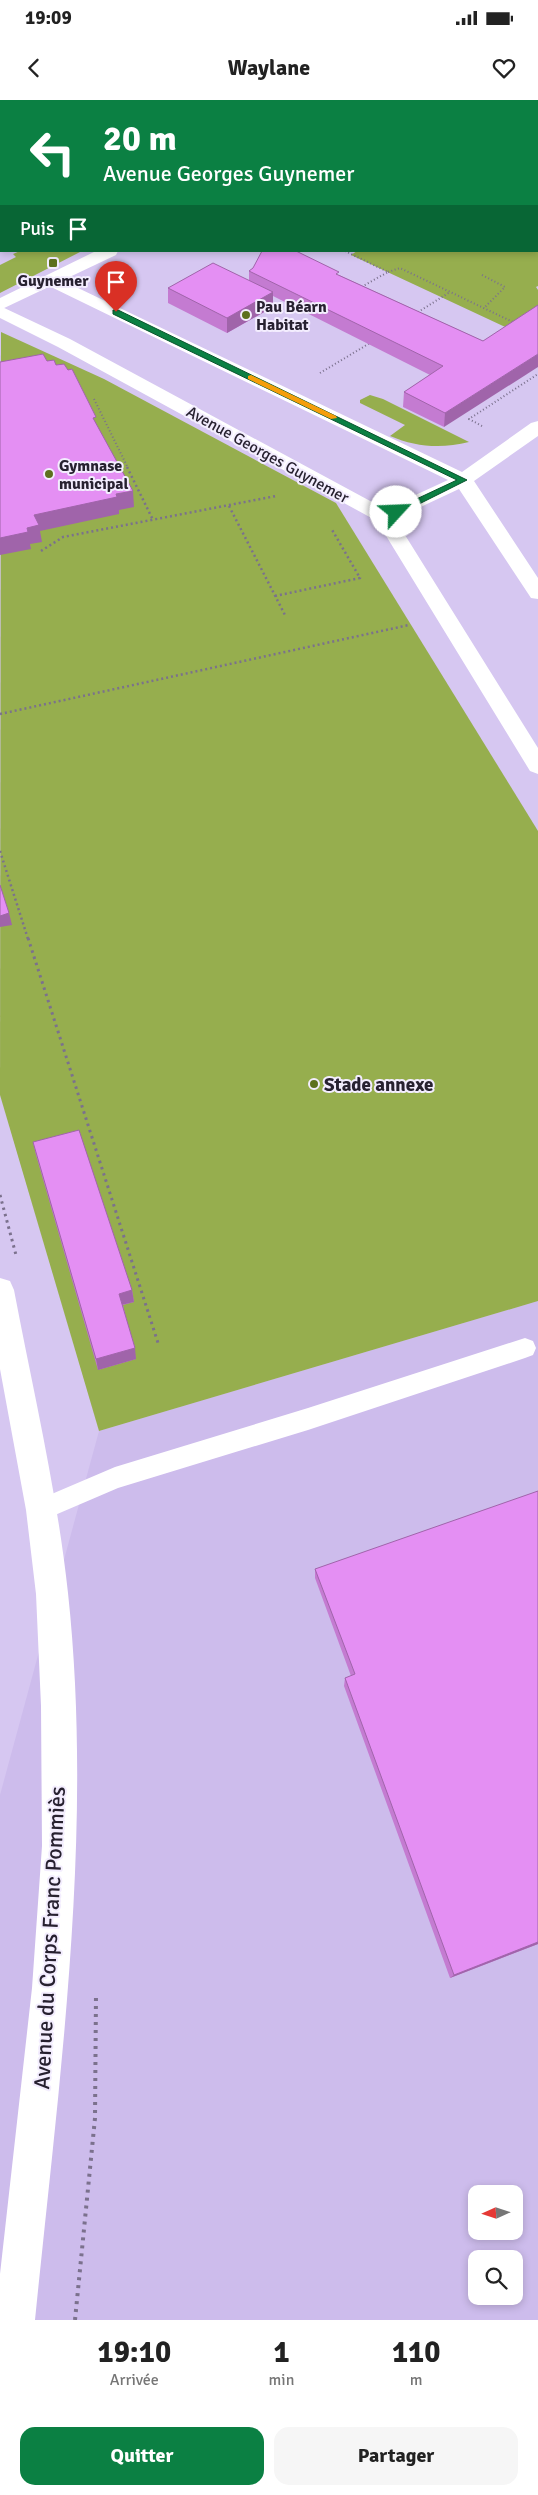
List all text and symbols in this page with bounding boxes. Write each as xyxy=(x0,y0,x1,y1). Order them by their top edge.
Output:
text: 19:09 xyxy=(25,6,72,30)
icon: back xyxy=(20,54,48,82)
text: Waylane xyxy=(228,54,310,81)
icon: heart xyxy=(490,54,518,82)
text: 20 m xyxy=(103,117,177,160)
icon: left xyxy=(20,120,85,185)
text: Avenue Georges Guynemer xyxy=(103,160,354,187)
icon: arrive xyxy=(64,215,92,243)
text: Puis xyxy=(20,217,54,241)
marker: Guynemer xyxy=(47,257,59,269)
pin xyxy=(95,261,137,312)
icon: arrive xyxy=(102,268,130,296)
place label: Guynemer xyxy=(17,271,89,291)
place label: Pau Béarn Habitat xyxy=(256,297,327,335)
marker: Pau Béarn Habitat xyxy=(240,309,252,321)
street label: Avenue Georges Guynemer xyxy=(183,402,352,508)
place label: Gymnase municipal xyxy=(59,456,129,494)
marker: Gymnase municipal xyxy=(43,468,55,480)
position arrow xyxy=(369,485,421,537)
place label: Stade annexe xyxy=(324,1073,434,1097)
marker: Stade annexe xyxy=(308,1078,320,1090)
street label: Avenue du Corps Franc Pommiès xyxy=(28,1786,71,2090)
north arrow xyxy=(468,2185,522,2240)
map controls xyxy=(468,2185,523,2305)
button: search xyxy=(468,2250,523,2305)
text: 19:10 xyxy=(97,2334,171,2371)
text: 1 xyxy=(273,2334,290,2371)
text: 110 xyxy=(392,2334,440,2371)
text: Arrivée xyxy=(110,2370,159,2390)
text: min xyxy=(269,2370,294,2390)
text: m xyxy=(410,2370,423,2390)
button: Quitter xyxy=(20,2427,264,2485)
button: Partager xyxy=(274,2427,518,2485)

